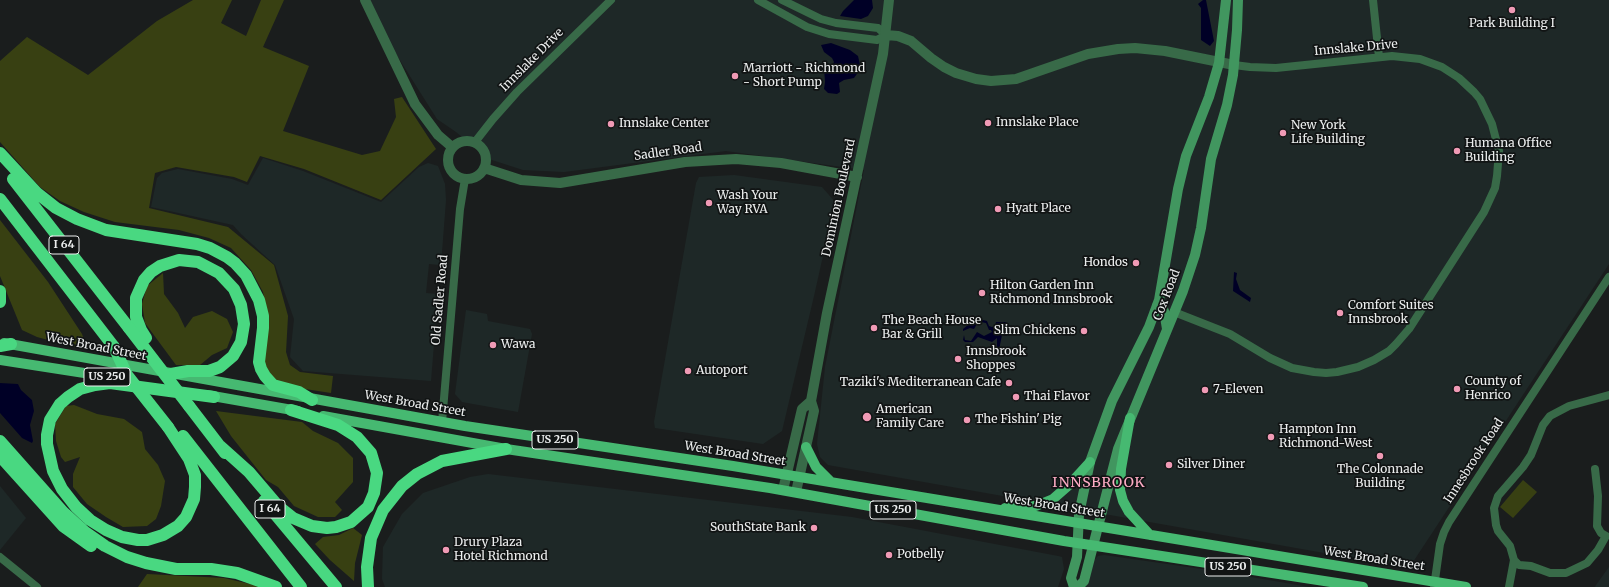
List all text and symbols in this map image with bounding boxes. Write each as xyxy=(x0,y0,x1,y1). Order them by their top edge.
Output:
marker: Park Building I xyxy=(1507,5,1517,15)
place label: Park Building I xyxy=(1469,17,1555,31)
street label: Innslake Drive xyxy=(497,25,567,95)
street label: Innslake Drive xyxy=(1314,37,1398,59)
place label: Marriott - Richmond - Short Pump xyxy=(743,62,865,90)
marker: Marriott - Richmond - Short Pump xyxy=(730,71,740,81)
place label: Innslake Place xyxy=(996,116,1079,130)
place label: Innslake Center xyxy=(619,117,709,131)
marker: Innslake Place xyxy=(983,118,993,128)
marker: Innslake Center xyxy=(606,119,616,129)
place label: New York Life Building xyxy=(1291,119,1365,147)
marker: New York Life Building xyxy=(1278,128,1288,138)
place label: Humana Office Building xyxy=(1465,137,1552,165)
street label: Dominion Boulevard xyxy=(819,138,859,258)
street label: Sadler Road xyxy=(633,140,703,164)
marker: Humana Office Building xyxy=(1452,146,1462,156)
place label: Wash Your Way RVA xyxy=(717,189,778,217)
marker: Wash Your Way RVA xyxy=(704,198,714,208)
place label: Hyatt Place xyxy=(1006,202,1071,216)
marker: Hyatt Place xyxy=(993,204,1003,214)
road number: I 64 xyxy=(49,236,79,254)
street label: Old Sadler Road xyxy=(429,254,451,346)
place label: Hondos xyxy=(1083,256,1128,270)
marker: Hondos xyxy=(1131,258,1141,268)
street label: Cox Road xyxy=(1151,267,1183,323)
place label: Hilton Garden Inn Richmond Innsbrook xyxy=(990,279,1113,307)
marker: Hilton Garden Inn Richmond Innsbrook xyxy=(977,288,987,298)
place label: Comfort Suites Innsbrook xyxy=(1348,299,1434,327)
marker: Comfort Suites Innsbrook xyxy=(1335,308,1345,318)
place label: The Beach House Bar & Grill xyxy=(882,314,981,342)
marker: The Beach House Bar & Grill xyxy=(869,323,879,333)
place label: Slim Chickens xyxy=(994,324,1076,338)
marker: Slim Chickens xyxy=(1079,326,1089,336)
street label: West Broad Street xyxy=(44,330,148,364)
place label: Wawa xyxy=(501,338,535,352)
marker: Wawa xyxy=(488,340,498,350)
place label: Innsbrook Shoppes xyxy=(966,345,1026,373)
marker: Innsbrook Shoppes xyxy=(953,354,963,364)
place label: Autoport xyxy=(696,364,748,378)
marker: Autoport xyxy=(683,366,693,376)
road number: US 250 xyxy=(84,368,130,386)
place label: County of Henrico xyxy=(1465,375,1521,403)
place label: Taziki's Mediterranean Cafe xyxy=(840,376,1001,390)
marker: Taziki's Mediterranean Cafe xyxy=(1004,378,1014,388)
place label: 7-Eleven xyxy=(1213,383,1263,397)
marker: County of Henrico xyxy=(1452,384,1462,394)
marker: 7-Eleven xyxy=(1200,385,1210,395)
street label: West Broad Street xyxy=(363,388,467,420)
place label: Thai Flavor xyxy=(1024,390,1090,404)
marker: Thai Flavor xyxy=(1011,392,1021,402)
place label: American Family Care xyxy=(876,403,944,431)
marker: American Family Care xyxy=(861,411,873,423)
place label: The Fishin' Pig xyxy=(975,413,1061,427)
marker: The Fishin' Pig xyxy=(962,415,972,425)
street label: Innesbrook Road xyxy=(1441,416,1507,506)
place label: Hampton Inn Richmond-West xyxy=(1279,423,1372,451)
road number: US 250 xyxy=(532,431,578,449)
marker: Hampton Inn Richmond-West xyxy=(1266,432,1276,442)
street label: West Broad Street xyxy=(683,439,787,469)
marker: The Colonnade Building xyxy=(1375,451,1385,461)
place label: Silver Diner xyxy=(1177,458,1245,472)
marker: Silver Diner xyxy=(1164,460,1174,470)
place label: The Colonnade Building xyxy=(1337,463,1423,491)
district label: INNSBROOK xyxy=(1052,475,1146,491)
street label: West Broad Street xyxy=(1002,491,1106,521)
road number: I 64 xyxy=(255,500,285,518)
road number: US 250 xyxy=(870,501,916,519)
place label: SouthState Bank xyxy=(710,521,806,535)
marker: SouthState Bank xyxy=(809,523,819,533)
place label: Drury Plaza Hotel Richmond xyxy=(454,536,548,564)
street label: West Broad Street xyxy=(1322,544,1426,574)
marker: Drury Plaza Hotel Richmond xyxy=(441,545,451,555)
place label: Potbelly xyxy=(897,548,944,562)
marker: Potbelly xyxy=(884,550,894,560)
road number: US 250 xyxy=(1205,558,1251,576)

